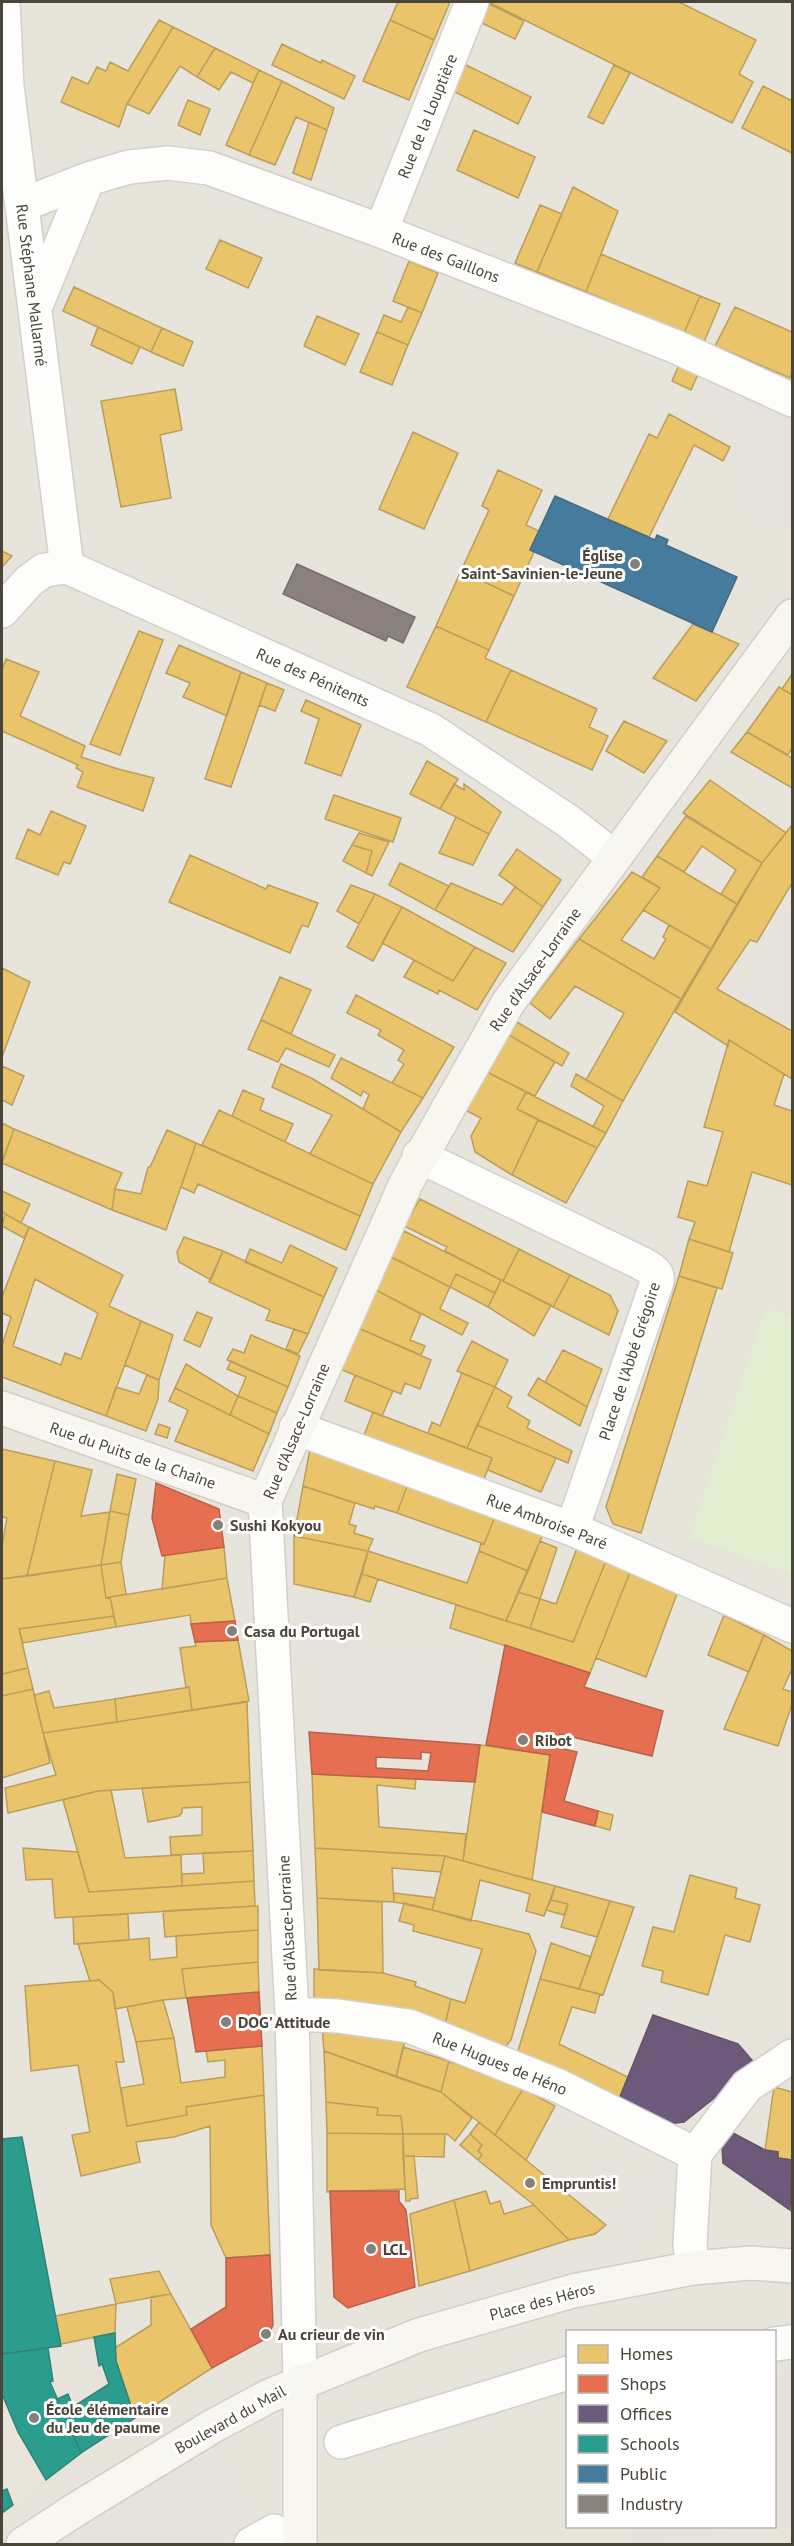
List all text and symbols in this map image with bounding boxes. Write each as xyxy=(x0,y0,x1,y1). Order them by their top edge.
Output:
street label: Rue de la Louptière xyxy=(393,51,461,181)
street label: Rue Stéphane Mallarmé xyxy=(12,203,52,367)
street label: Rue des Gaillons xyxy=(389,227,503,287)
place label: Église Saint-Savinien-le-Jeune xyxy=(461,545,623,583)
marker: Église Saint-Savinien-le-Jeune xyxy=(628,557,642,571)
street label: Rue des Pénitents xyxy=(253,643,373,711)
street label: Rue d'Alsace-Lorraine xyxy=(485,904,585,1034)
street label: Place de l'Abbé Grégoire xyxy=(594,1279,664,1443)
street label: Rue d'Alsace-Lorraine xyxy=(258,1360,334,1502)
street label: Rue du Puits de la Chaîne xyxy=(47,1417,219,1493)
street label: Rue Ambroise Paré xyxy=(484,1489,610,1553)
place label: Sushi Kokyou xyxy=(230,1515,321,1535)
marker: Sushi Kokyou xyxy=(211,1518,225,1532)
place label: Casa du Portugal xyxy=(244,1621,360,1641)
marker: Casa du Portugal xyxy=(225,1624,239,1638)
place label: Ribot xyxy=(535,1730,572,1750)
marker: Ribot xyxy=(516,1733,530,1747)
street label: Rue d'Alsace-Lorraine xyxy=(273,1855,301,2001)
place label: DOG' Attitude xyxy=(238,2012,330,2032)
marker: DOG' Attitude xyxy=(219,2015,233,2029)
street label: Rue Hugues de Héno xyxy=(430,2027,570,2099)
place label: Empruntis! xyxy=(542,2173,616,2193)
marker: Empruntis! xyxy=(523,2176,537,2190)
place label: LCL xyxy=(383,2239,408,2259)
marker: LCL xyxy=(364,2242,378,2256)
street label: Place des Héros xyxy=(487,2277,597,2325)
place label: Au crieur de vin xyxy=(278,2324,385,2344)
marker: Au crieur de vin xyxy=(259,2327,273,2341)
legend xyxy=(566,2330,776,2528)
text: Homes xyxy=(620,2342,673,2365)
text: Shops xyxy=(620,2372,666,2395)
street label: Boulevard du Mail xyxy=(171,2380,289,2458)
place label: École élémentaire du Jeu de paume xyxy=(46,2399,169,2437)
text: Offices xyxy=(620,2402,672,2425)
marker: École élémentaire du Jeu de paume xyxy=(27,2411,41,2425)
text: Schools xyxy=(620,2432,680,2455)
text: Public xyxy=(620,2462,667,2485)
text: Industry xyxy=(620,2492,683,2515)

